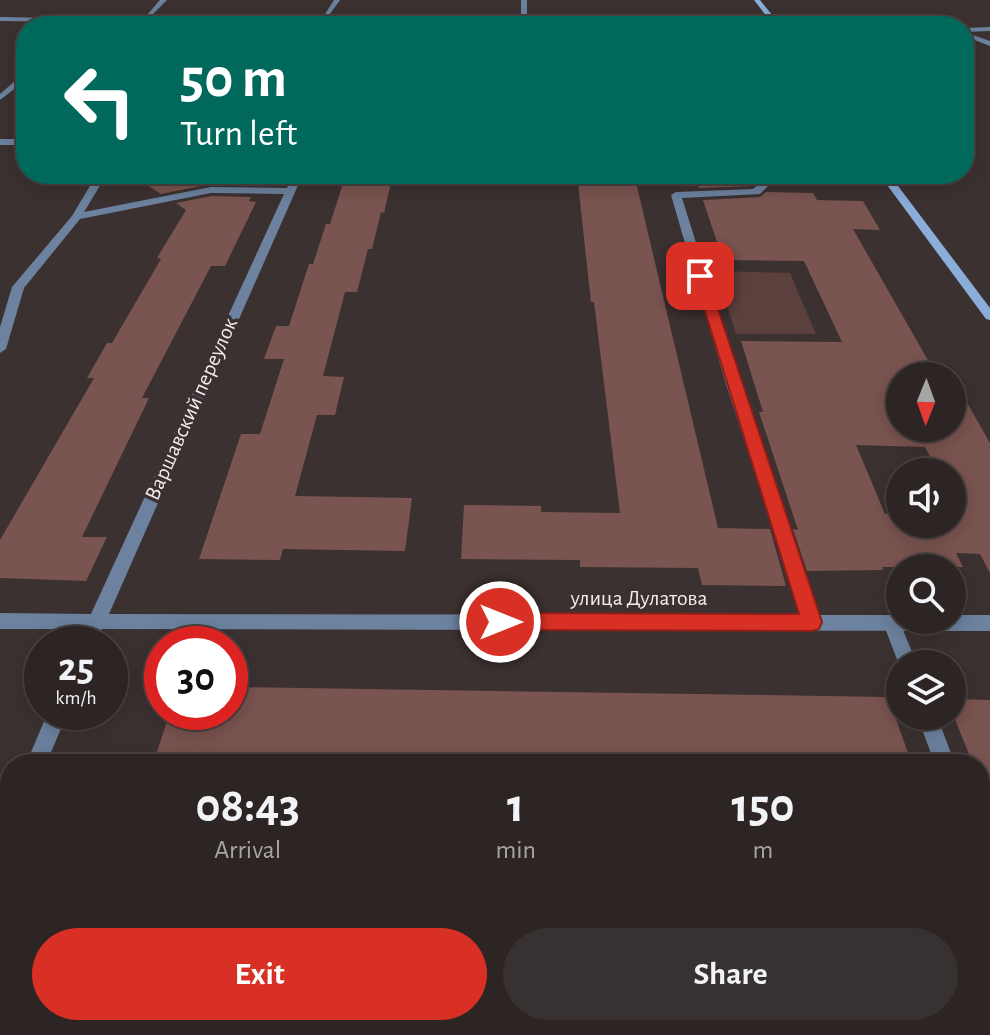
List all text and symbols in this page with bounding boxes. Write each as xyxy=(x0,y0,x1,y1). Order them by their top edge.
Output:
icon: left xyxy=(48,48,152,152)
text: 50 m xyxy=(180,51,287,107)
text: Turn left xyxy=(180,116,297,152)
pin xyxy=(666,242,734,310)
icon: arrive xyxy=(678,254,722,298)
street label: Варшавский переулок xyxy=(141,314,241,504)
north arrow xyxy=(886,362,966,442)
map controls xyxy=(886,362,966,730)
button: sound xyxy=(886,458,966,538)
button: search xyxy=(886,554,966,634)
position arrow xyxy=(458,580,542,664)
street label: улица Дулатова xyxy=(569,587,708,609)
speed limit sign: 30 xyxy=(144,626,248,730)
text: 25 xyxy=(58,648,94,688)
button: layers xyxy=(886,650,966,730)
text: km/h xyxy=(55,688,97,708)
text: 08:43 xyxy=(195,783,300,831)
text: 1 xyxy=(507,783,524,831)
text: 150 xyxy=(731,783,795,831)
text: Arrival xyxy=(214,837,281,863)
text: min xyxy=(495,837,536,863)
text: m xyxy=(753,837,773,863)
button: Exit xyxy=(32,928,487,1020)
button: Share xyxy=(503,928,958,1020)

